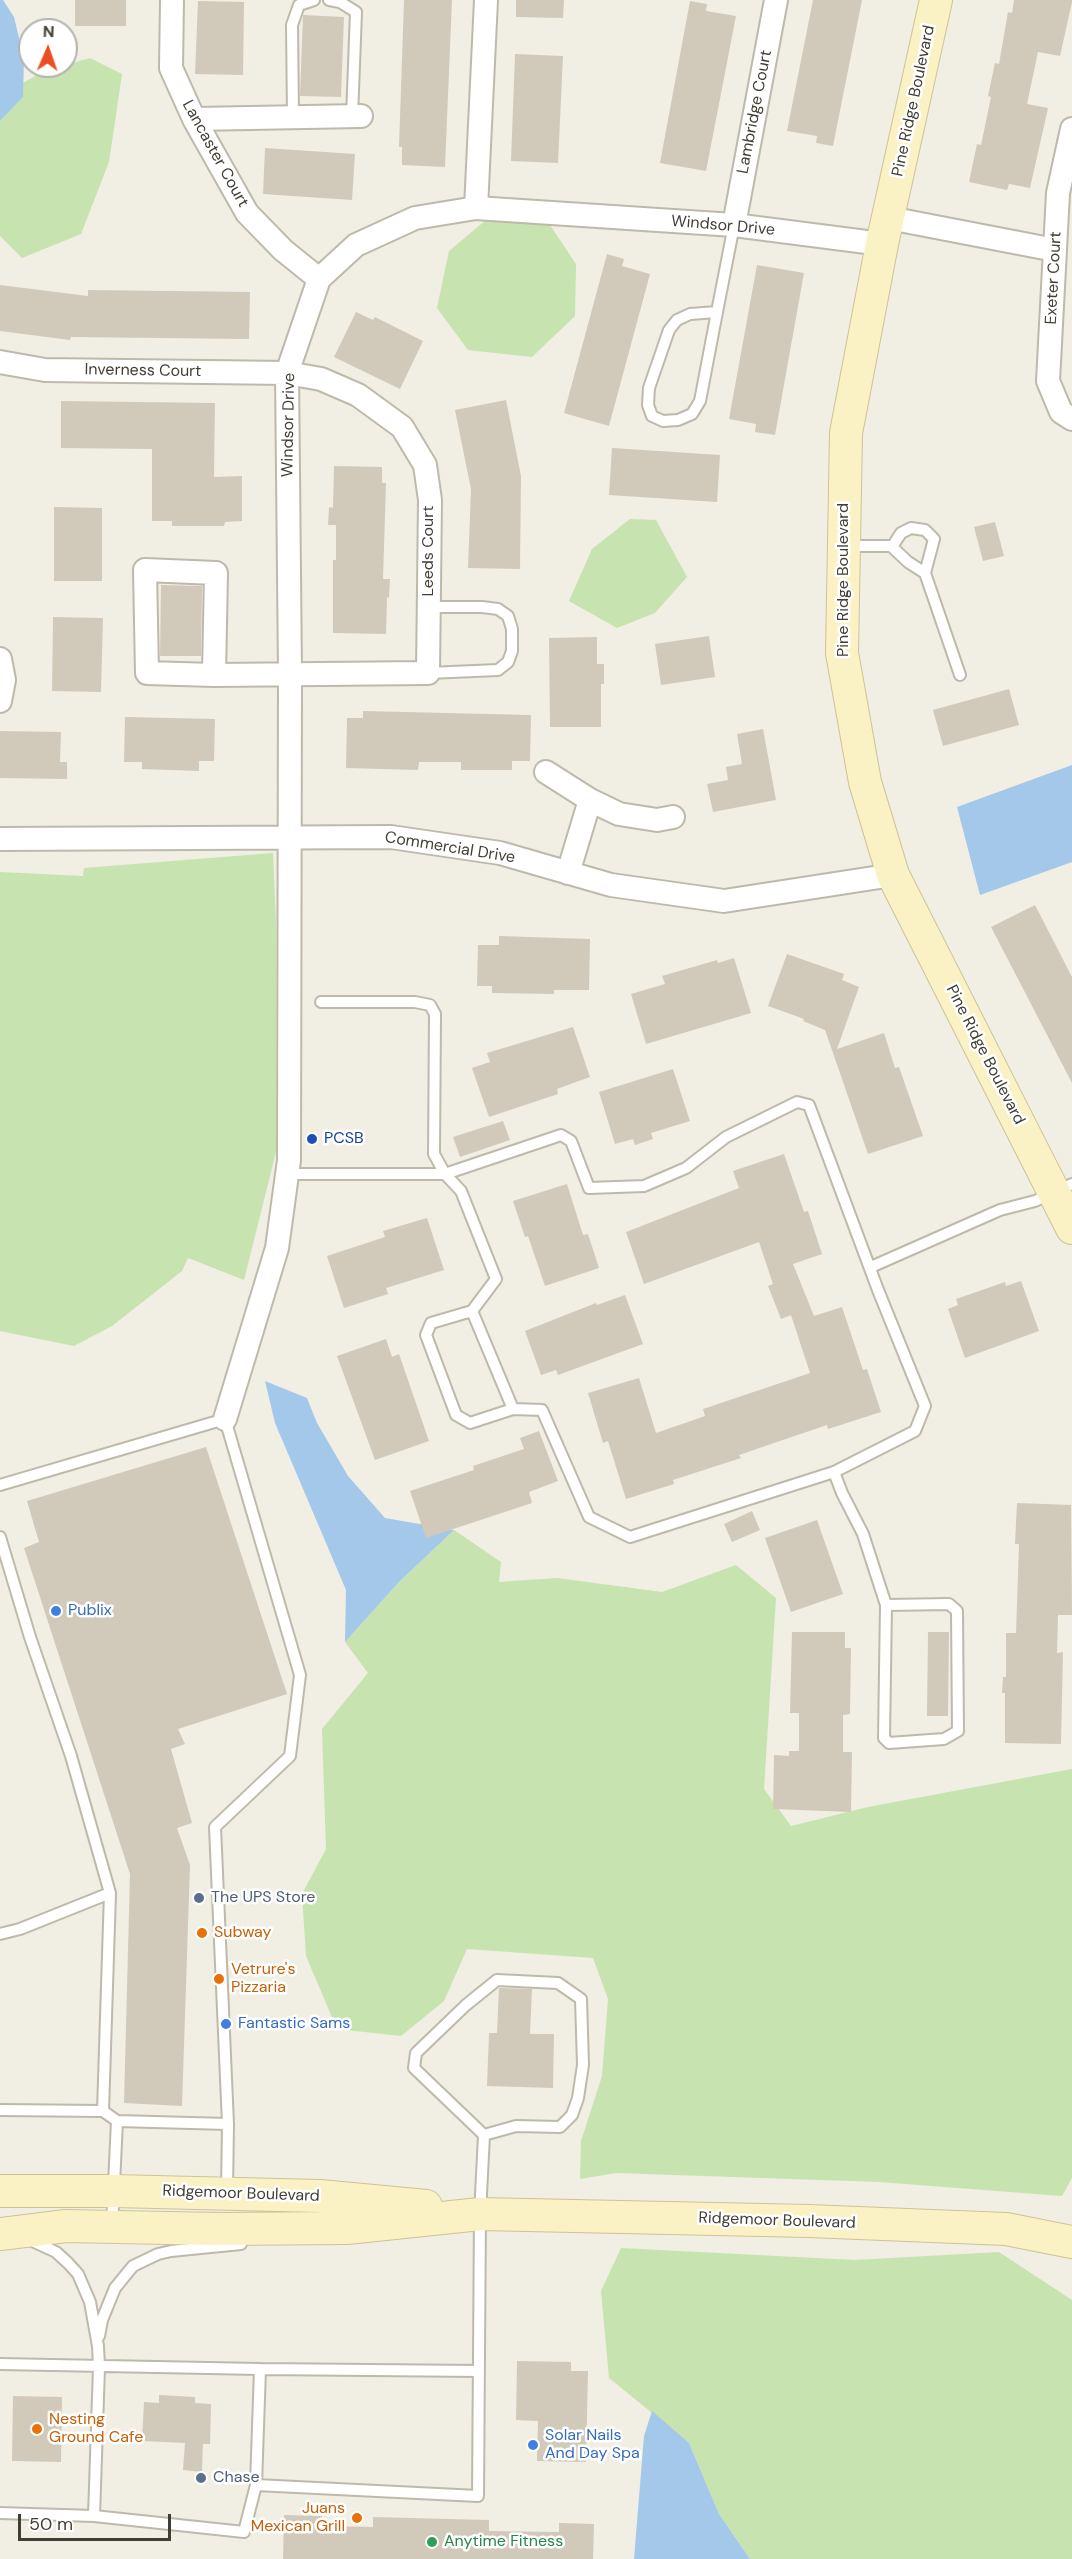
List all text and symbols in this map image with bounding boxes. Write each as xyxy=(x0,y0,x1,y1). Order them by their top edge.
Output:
north arrow xyxy=(18,18,78,78)
text: N xyxy=(42,21,55,42)
street label: Pine Ridge Boulevard xyxy=(889,24,939,178)
street label: Lambridge Court xyxy=(734,49,776,175)
street label: Lancaster Court xyxy=(178,97,252,211)
street label: Windsor Drive xyxy=(670,212,776,240)
street label: Exeter Court xyxy=(1042,231,1066,325)
street label: Inverness Court xyxy=(84,360,202,382)
street label: Windsor Drive xyxy=(278,373,300,477)
street label: Pine Ridge Boulevard xyxy=(834,503,854,657)
street label: Leeds Court xyxy=(419,506,439,596)
street label: Commercial Drive xyxy=(384,828,516,868)
street label: Pine Ridge Boulevard xyxy=(941,982,1029,1128)
place label: PCSB xyxy=(324,1129,364,1149)
marker: PCSB xyxy=(305,1132,319,1146)
place label: Publix xyxy=(68,1601,112,1621)
marker: Publix xyxy=(49,1604,63,1618)
place label: The UPS Store xyxy=(211,1888,315,1908)
marker: The UPS Store xyxy=(192,1891,206,1905)
place label: Subway xyxy=(214,1923,271,1943)
marker: Subway xyxy=(195,1926,209,1940)
place label: Vetrure's Pizzaria xyxy=(231,1960,295,1998)
marker: Vetrure's Pizzaria xyxy=(212,1972,226,1986)
place label: Fantastic Sams xyxy=(238,2014,350,2034)
marker: Fantastic Sams xyxy=(219,2017,233,2031)
street label: Ridgemoor Boulevard xyxy=(162,2182,320,2206)
street label: Ridgemoor Boulevard xyxy=(698,2209,856,2233)
place label: Nesting Ground Cafe xyxy=(49,2410,143,2448)
marker: Nesting Ground Cafe xyxy=(30,2422,44,2436)
place label: Solar Nails And Day Spa xyxy=(545,2426,640,2464)
marker: Solar Nails And Day Spa xyxy=(526,2438,540,2452)
place label: Chase xyxy=(213,2468,259,2488)
marker: Chase xyxy=(194,2471,208,2485)
place label: Juans Mexican Grill xyxy=(251,2499,345,2537)
scale bar xyxy=(21,2502,174,2540)
marker: Juans Mexican Grill xyxy=(350,2511,364,2525)
text: 50 m xyxy=(29,2512,73,2536)
place label: Anytime Fitness xyxy=(444,2532,563,2552)
marker: Anytime Fitness xyxy=(425,2535,439,2549)

